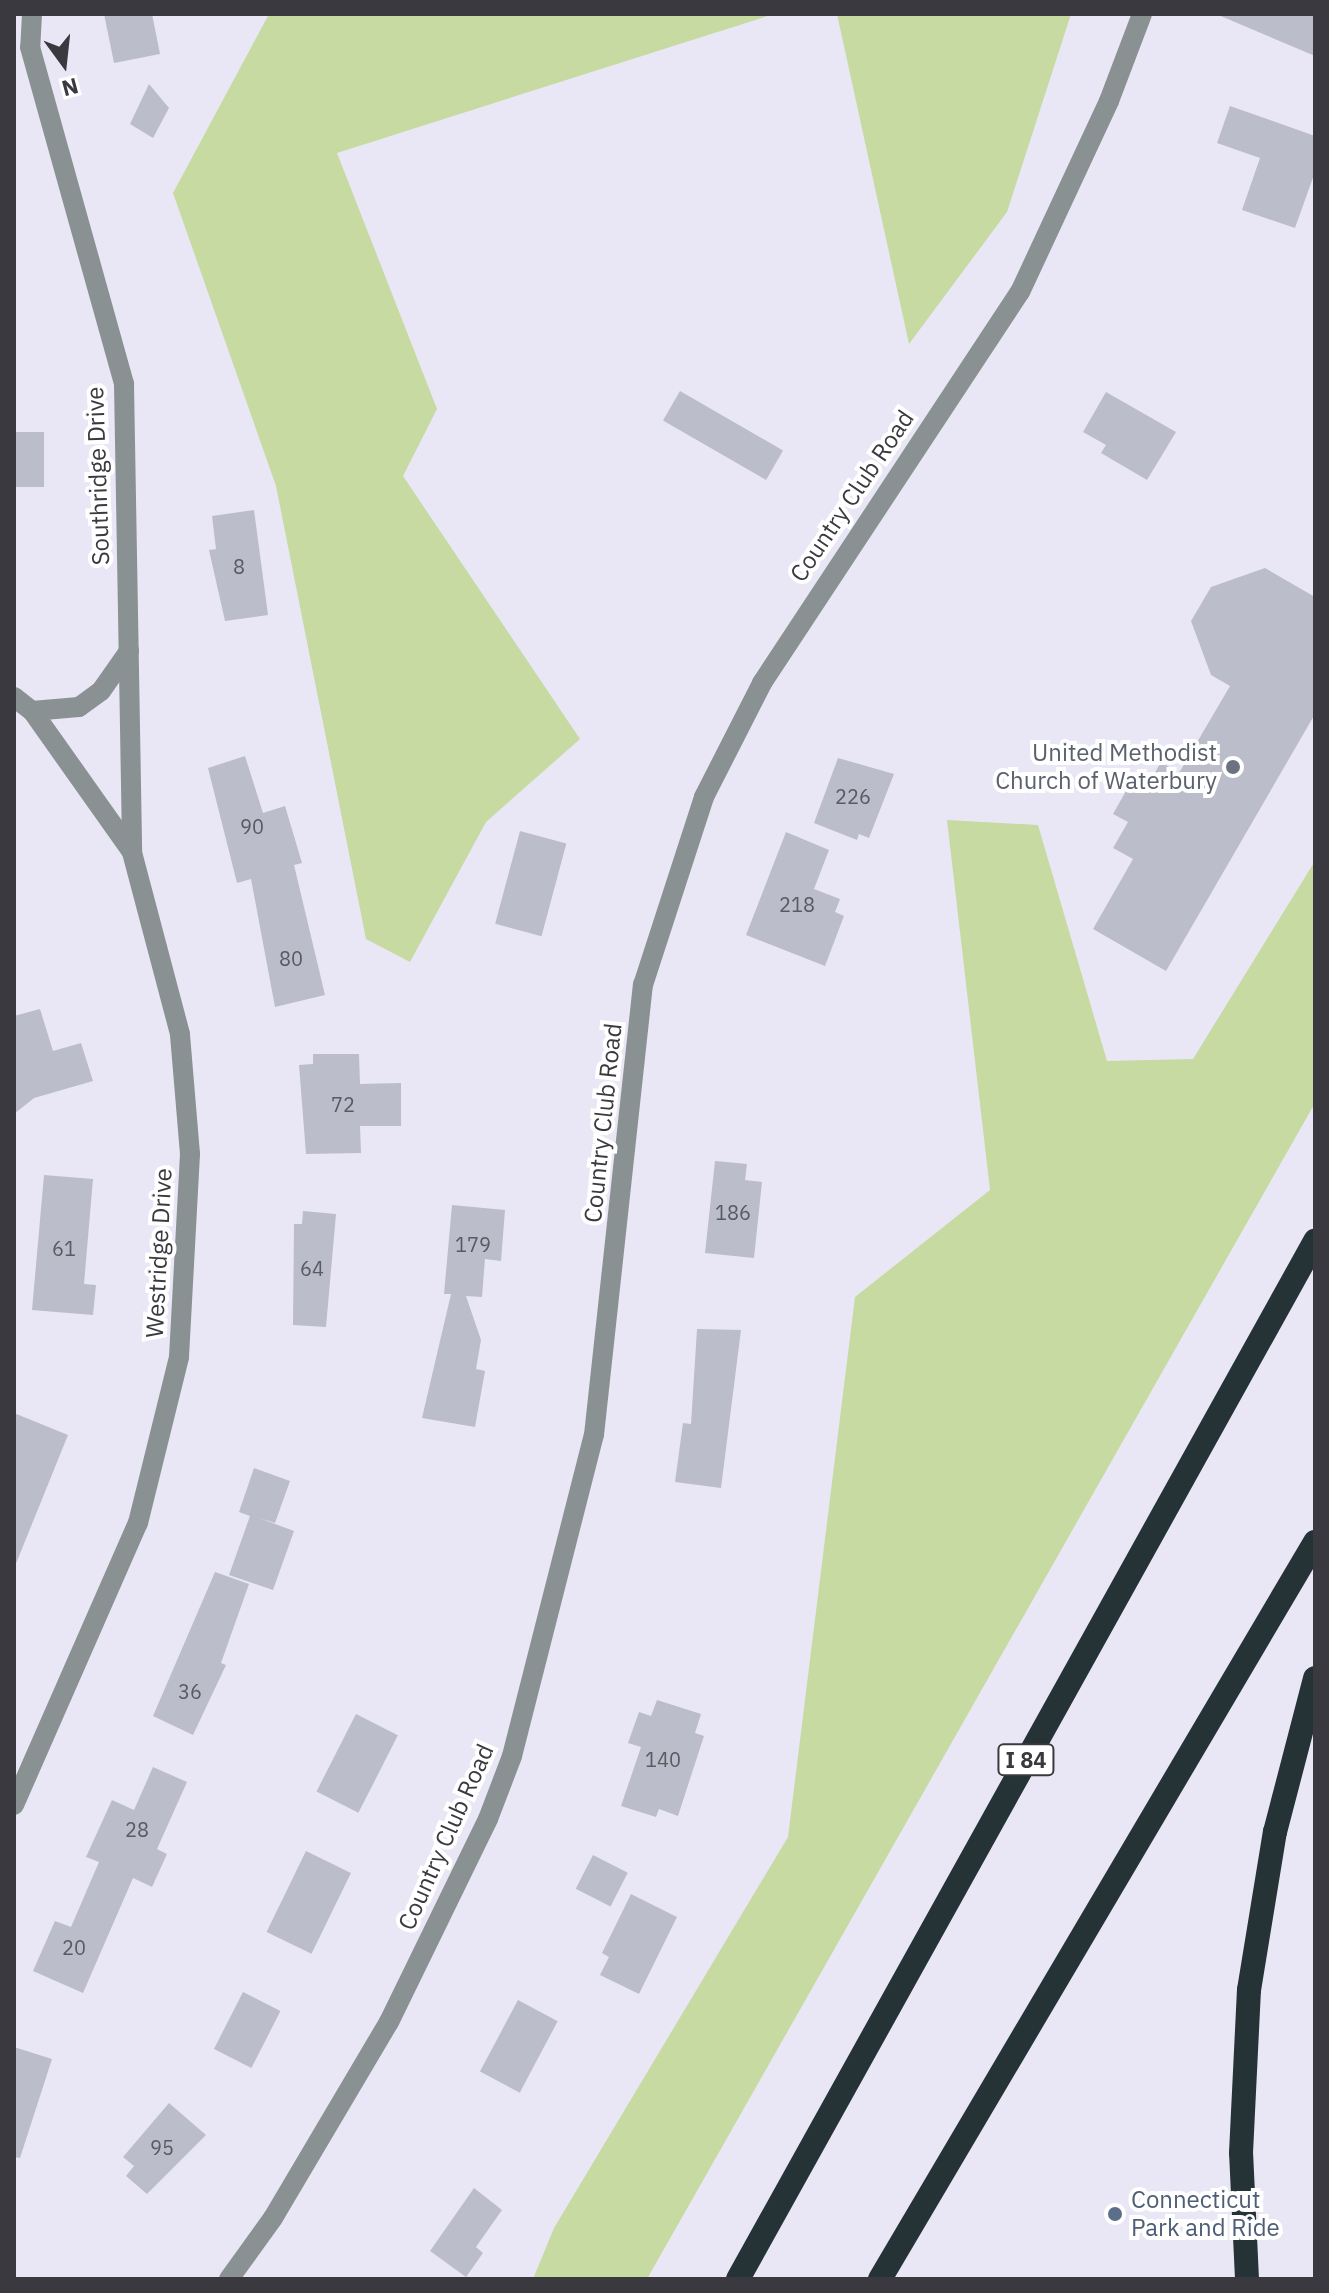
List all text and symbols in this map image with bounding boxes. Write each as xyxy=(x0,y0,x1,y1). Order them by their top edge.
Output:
north arrow xyxy=(24,24,104,104)
text: N xyxy=(59,72,82,104)
street label: Southridge Drive xyxy=(80,386,116,566)
street label: Country Club Road xyxy=(784,405,920,587)
house number: 8 xyxy=(233,554,245,578)
place label: United Methodist Church of Waterbury xyxy=(995,739,1217,795)
marker: United Methodist Church of Waterbury xyxy=(1224,758,1242,776)
house number: 226 xyxy=(835,784,871,808)
house number: 90 xyxy=(240,814,264,838)
house number: 218 xyxy=(779,892,815,916)
house number: 80 xyxy=(279,946,303,970)
street label: Country Club Road xyxy=(578,1022,628,1224)
house number: 72 xyxy=(331,1092,355,1116)
street label: Westridge Drive xyxy=(140,1167,178,1339)
house number: 186 xyxy=(715,1200,751,1224)
house number: 179 xyxy=(455,1232,491,1256)
house number: 61 xyxy=(52,1236,76,1260)
house number: 64 xyxy=(300,1256,324,1280)
house number: 36 xyxy=(178,1679,202,1703)
street label: Country Club Road xyxy=(392,1740,500,1934)
road number: I 84 xyxy=(996,1742,1056,1778)
house number: 140 xyxy=(645,1747,681,1771)
house number: 28 xyxy=(125,1817,149,1841)
house number: 20 xyxy=(62,1935,86,1959)
house number: 95 xyxy=(150,2135,174,2159)
place label: Connecticut Park and Ride xyxy=(1131,2186,1280,2242)
marker: Connecticut Park and Ride xyxy=(1106,2205,1124,2223)

